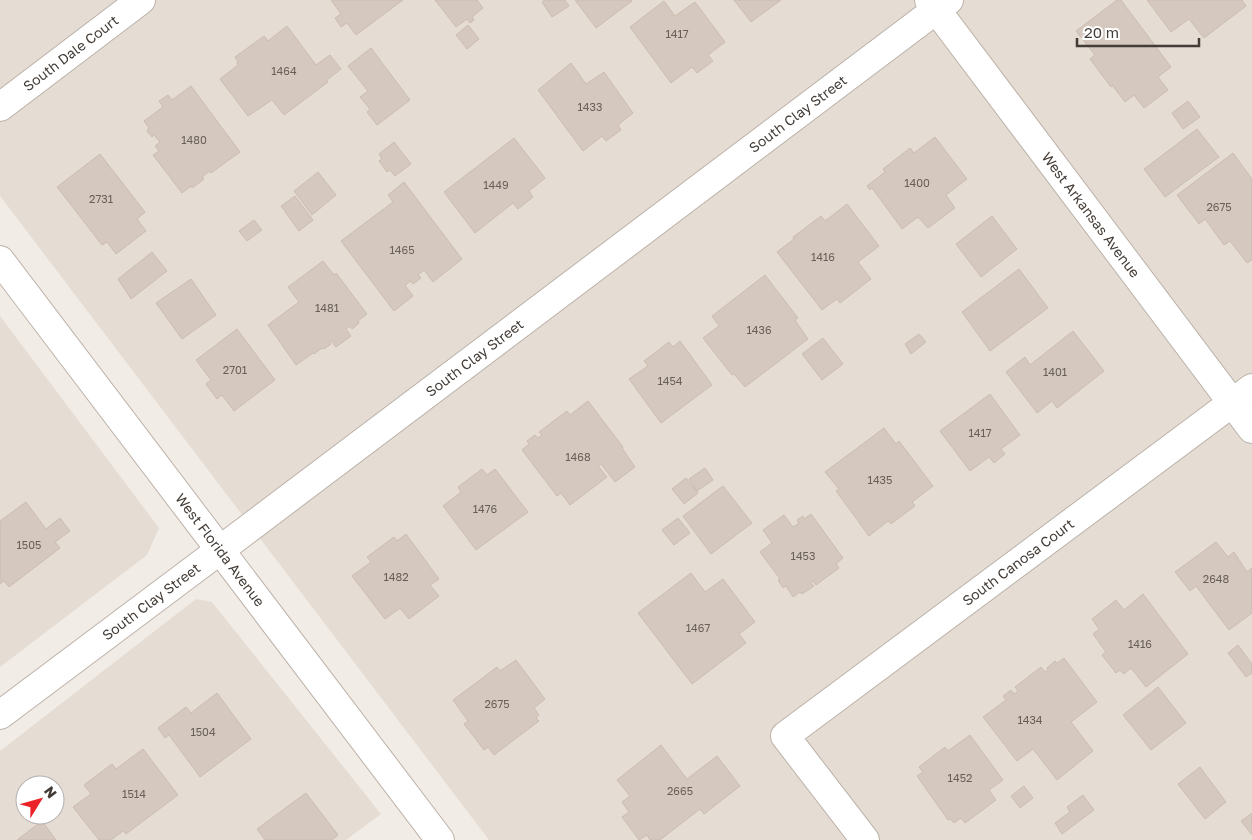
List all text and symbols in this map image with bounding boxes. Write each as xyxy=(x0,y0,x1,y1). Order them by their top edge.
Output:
street label: South Dale Court xyxy=(20,11,122,94)
scale bar xyxy=(1077,15,1200,47)
text: 20 m xyxy=(1084,23,1119,41)
house number: 1417 xyxy=(665,27,689,40)
house number: 1464 xyxy=(271,64,297,77)
street label: South Clay Street xyxy=(745,71,850,156)
house number: 1433 xyxy=(578,100,602,113)
house number: 1480 xyxy=(181,133,207,146)
street label: West Arkansas Avenue xyxy=(1039,149,1144,281)
house number: 1400 xyxy=(904,176,930,189)
house number: 1449 xyxy=(483,178,509,191)
house number: 2731 xyxy=(89,192,113,205)
house number: 2675 xyxy=(1206,200,1232,213)
house number: 1465 xyxy=(389,243,415,256)
house number: 1416 xyxy=(811,250,835,263)
house number: 1481 xyxy=(315,301,339,314)
street label: South Clay Street xyxy=(422,315,527,400)
house number: 1436 xyxy=(746,323,772,336)
house number: 2701 xyxy=(223,363,247,376)
house number: 1401 xyxy=(1043,365,1067,378)
house number: 1454 xyxy=(657,374,683,387)
house number: 1417 xyxy=(968,426,992,439)
house number: 1468 xyxy=(565,450,591,463)
house number: 1435 xyxy=(868,473,892,486)
street label: West Florida Avenue xyxy=(172,490,269,610)
house number: 1476 xyxy=(473,502,498,515)
street label: South Canosa Court xyxy=(959,515,1077,609)
house number: 1505 xyxy=(17,538,41,551)
house number: 1453 xyxy=(791,549,815,562)
street label: South Clay Street xyxy=(99,559,203,643)
house number: 1482 xyxy=(383,570,409,583)
house number: 2648 xyxy=(1203,572,1230,585)
house number: 1467 xyxy=(686,621,710,634)
house number: 1416 xyxy=(1128,637,1152,650)
house number: 2675 xyxy=(484,697,510,710)
house number: 1434 xyxy=(1017,713,1043,726)
house number: 1504 xyxy=(190,725,216,738)
house number: 1452 xyxy=(948,771,972,784)
north arrow xyxy=(15,775,65,825)
text: N xyxy=(41,783,61,801)
house number: 2665 xyxy=(667,784,693,797)
house number: 1514 xyxy=(122,787,146,800)

